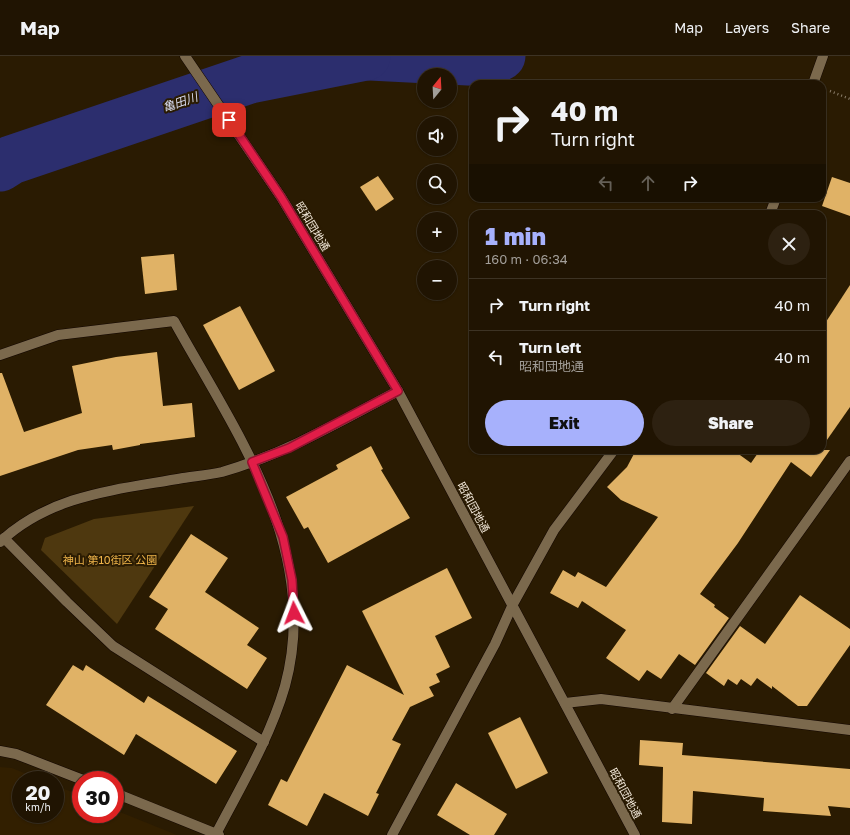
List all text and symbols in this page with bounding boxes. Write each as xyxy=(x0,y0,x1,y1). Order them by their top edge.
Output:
text: Map xyxy=(20,16,60,39)
text: Map xyxy=(674,19,703,36)
text: Layers xyxy=(725,19,769,36)
text: Share xyxy=(791,19,830,36)
north arrow xyxy=(417,68,457,108)
map controls xyxy=(417,68,457,300)
water label: 亀田川 xyxy=(161,88,201,115)
text: 40 m xyxy=(551,94,618,127)
icon: right xyxy=(485,96,537,148)
pin xyxy=(212,103,246,137)
icon: arrive xyxy=(218,109,240,131)
button: sound xyxy=(417,116,457,156)
text: Turn right xyxy=(551,128,635,150)
button: search xyxy=(417,164,457,204)
icon: left xyxy=(595,172,617,194)
icon: ahead xyxy=(637,172,659,194)
icon: right xyxy=(679,172,701,194)
street label: 昭和団地通 xyxy=(293,199,333,253)
button: + xyxy=(417,212,457,252)
text: 1 min xyxy=(485,221,546,250)
button: close xyxy=(768,223,810,265)
text: 160 m · 06:34 xyxy=(485,251,568,267)
button: − xyxy=(417,260,457,300)
icon: right xyxy=(485,294,507,316)
text: Turn right xyxy=(519,296,590,314)
text: 40 m xyxy=(775,296,810,314)
text: Turn left xyxy=(519,338,581,356)
icon: left xyxy=(485,346,507,368)
text: 40 m xyxy=(775,348,810,366)
text: 昭和団地通 xyxy=(519,358,584,374)
button: Exit xyxy=(485,400,644,446)
button: Share xyxy=(652,400,810,446)
street label: 昭和団地通 xyxy=(455,480,493,534)
park label: 神山 第10街区 公園 xyxy=(63,553,157,566)
position arrow xyxy=(273,592,315,634)
street label: 昭和団地通 xyxy=(607,766,645,820)
speed limit sign: 30 xyxy=(72,771,124,823)
text: 20 xyxy=(25,780,51,804)
text: km/h xyxy=(25,801,51,813)

